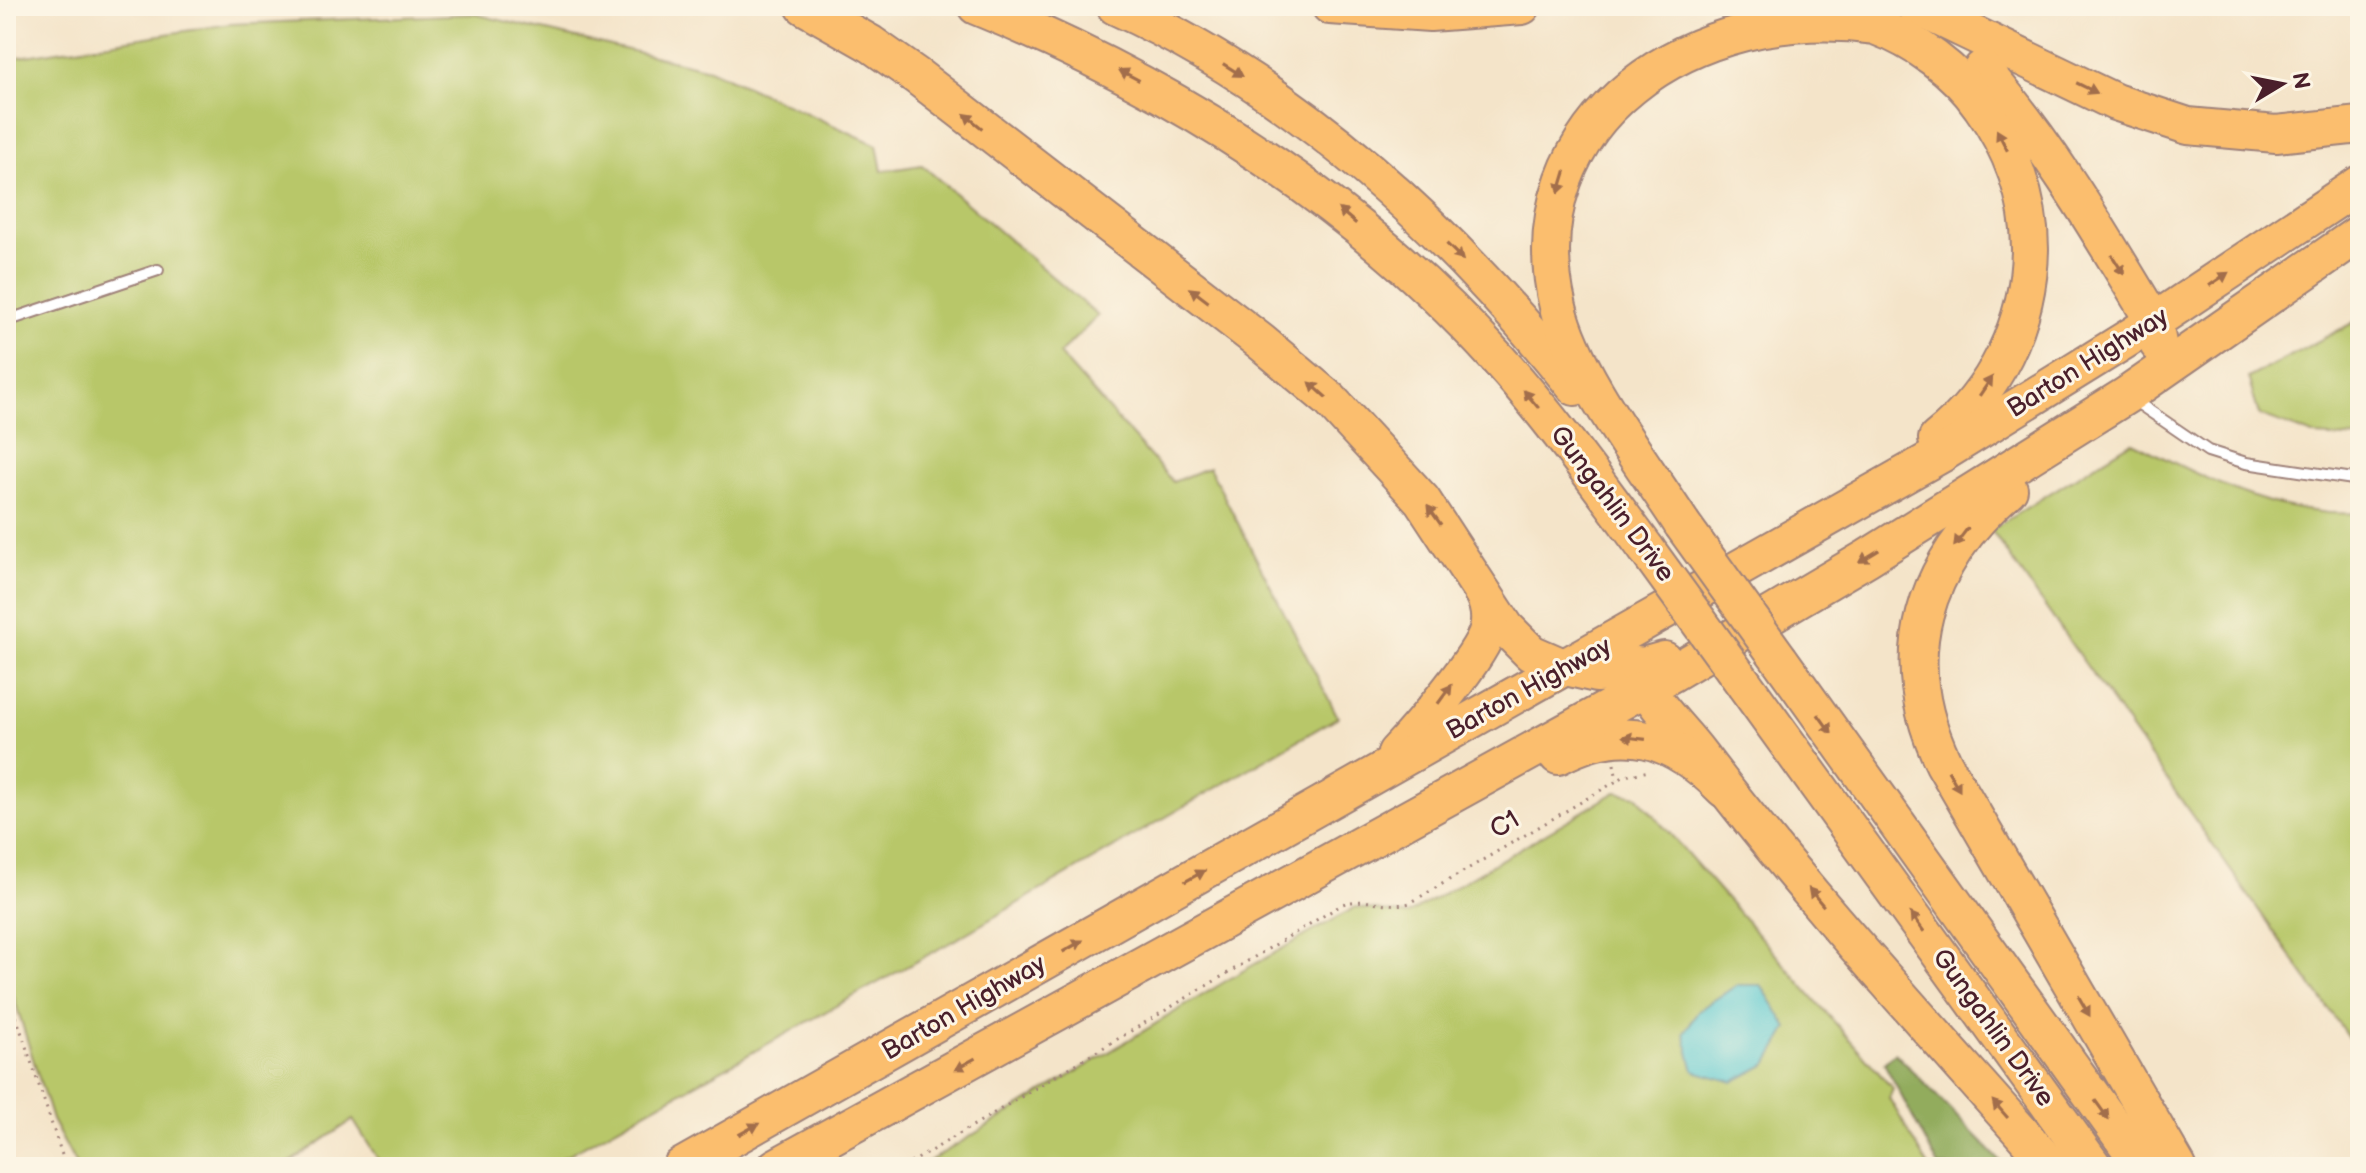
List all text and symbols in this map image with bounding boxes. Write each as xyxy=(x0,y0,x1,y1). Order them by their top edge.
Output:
north arrow xyxy=(2242,44,2322,124)
one-way arrow xyxy=(1222,63,1244,77)
one-way arrow xyxy=(1118,69,1140,83)
text: N xyxy=(2285,70,2315,91)
one-way arrow xyxy=(2075,81,2098,95)
one-way arrow xyxy=(963,113,983,130)
one-way arrow xyxy=(1995,128,2009,151)
one-way arrow xyxy=(1555,170,1568,194)
one-way arrow xyxy=(1337,208,1357,225)
one-way arrow xyxy=(1445,242,1464,261)
one-way arrow xyxy=(2111,254,2125,276)
one-way arrow xyxy=(2208,272,2229,287)
one-way arrow xyxy=(1189,288,1209,304)
street label: Barton Highway xyxy=(2002,301,2174,425)
one-way arrow xyxy=(1978,376,1993,397)
one-way arrow xyxy=(1309,382,1328,400)
one-way arrow xyxy=(1523,389,1540,409)
street label: Gungahlin Drive xyxy=(1543,420,1681,588)
one-way arrow xyxy=(1426,505,1442,526)
one-way arrow xyxy=(1953,527,1969,547)
one-way arrow xyxy=(1858,549,1880,563)
street label: Barton Highway xyxy=(1441,631,1617,747)
one-way arrow xyxy=(1436,684,1452,705)
one-way arrow xyxy=(1817,713,1832,734)
one-way arrow xyxy=(1621,732,1646,745)
one-way arrow xyxy=(1947,770,1961,792)
street label: C1 xyxy=(1485,804,1525,846)
one-way arrow xyxy=(1184,870,1206,884)
one-way arrow xyxy=(1808,888,1825,908)
one-way arrow xyxy=(1909,912,1925,933)
one-way arrow xyxy=(1061,939,1084,953)
street label: Gungahlin Drive xyxy=(1925,943,2061,1113)
street label: Barton Highway xyxy=(877,948,1052,1067)
one-way arrow xyxy=(2077,995,2091,1017)
one-way arrow xyxy=(953,1058,976,1071)
one-way arrow xyxy=(1992,1099,2009,1119)
one-way arrow xyxy=(2094,1099,2110,1121)
one-way arrow xyxy=(738,1122,760,1136)

